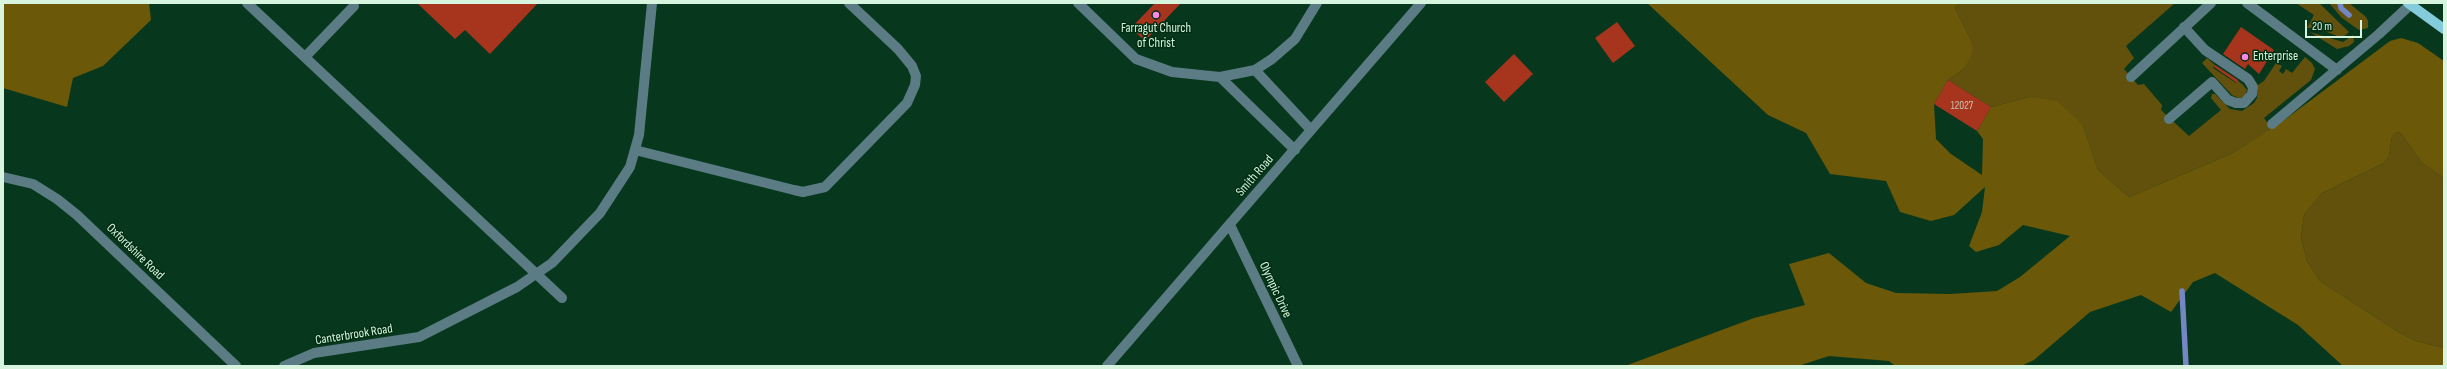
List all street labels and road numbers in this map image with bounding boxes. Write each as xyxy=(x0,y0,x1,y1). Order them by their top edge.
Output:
street label: Smith Road xyxy=(1233,152,1277,200)
street label: Oxfordshire Road xyxy=(103,221,167,283)
street label: Olympic Drive xyxy=(1255,260,1295,320)
street label: Canterbrook Road xyxy=(314,321,394,349)

